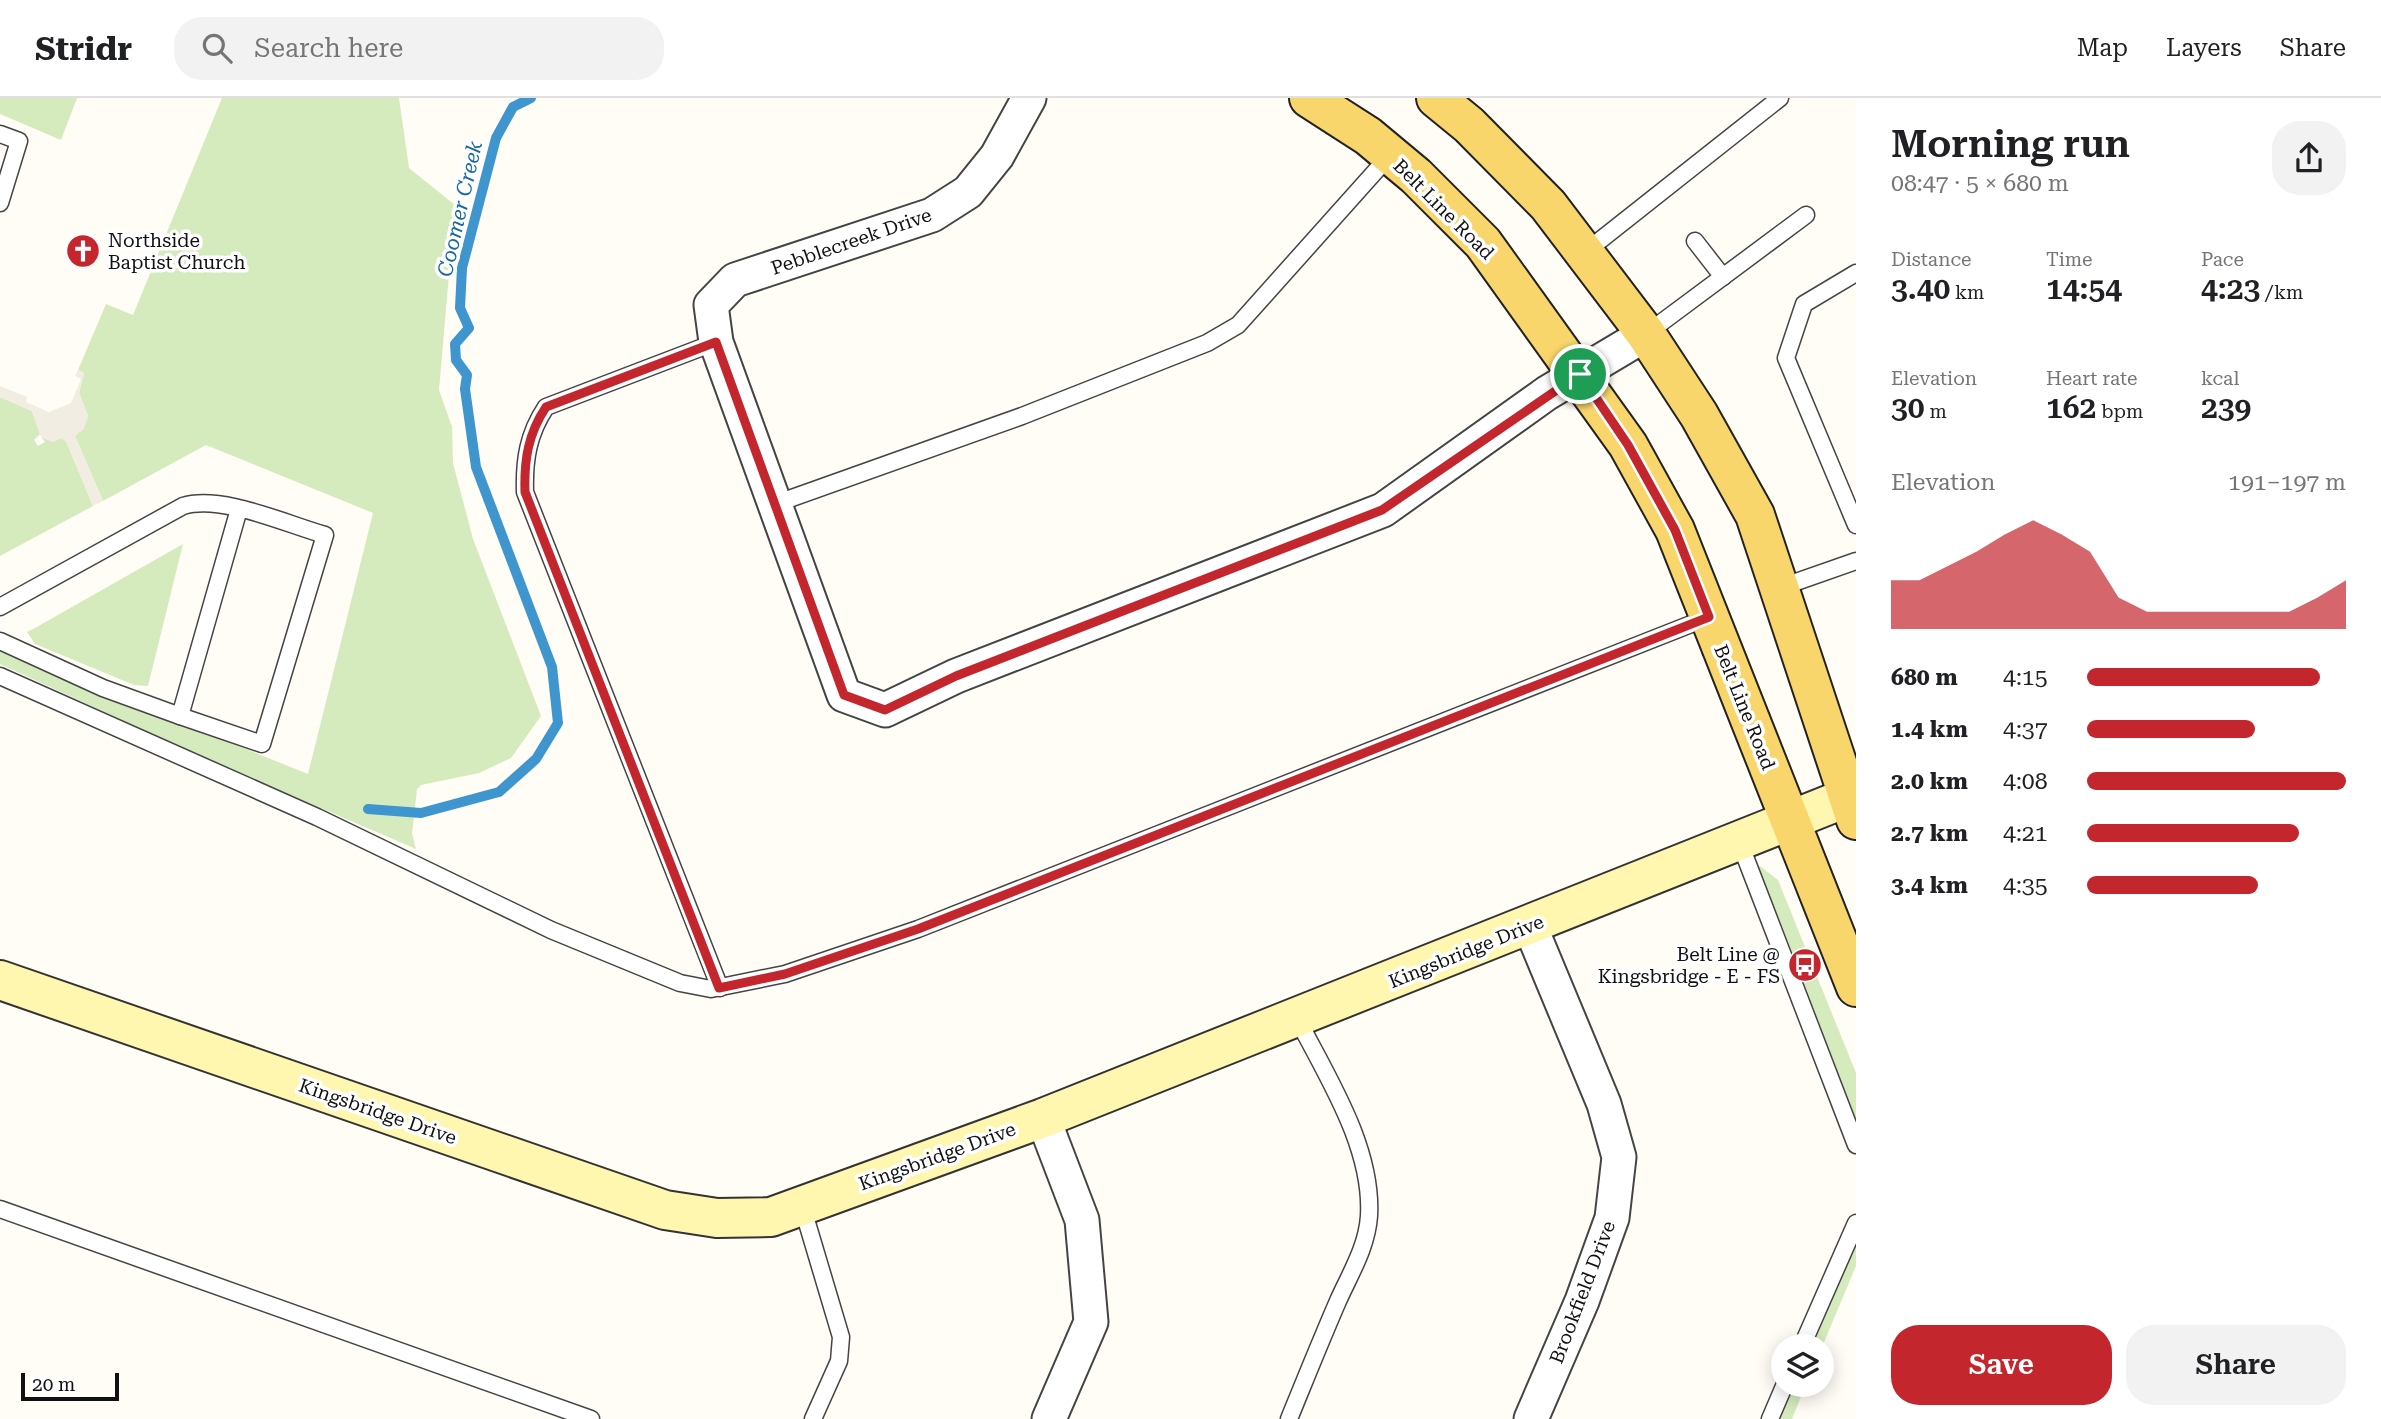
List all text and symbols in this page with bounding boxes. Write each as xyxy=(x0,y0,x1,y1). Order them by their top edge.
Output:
search box xyxy=(174,17,664,80)
text: Stridr xyxy=(35,29,132,68)
icon: search xyxy=(198,29,236,67)
text: Search here xyxy=(254,33,403,63)
text: Map xyxy=(2077,34,2128,62)
text: Layers xyxy=(2166,34,2242,62)
text: Share xyxy=(2280,34,2346,62)
button: share xyxy=(2272,121,2346,195)
text: Morning run xyxy=(1891,122,2130,166)
water label: Coomer Creek xyxy=(433,138,487,279)
street label: Belt Line Road xyxy=(1389,154,1499,264)
text: 08:47 · 5 × 680 m xyxy=(1891,170,2069,197)
street label: Pebblecreek Drive xyxy=(768,203,935,280)
place label: Northside Baptist Church xyxy=(108,229,246,274)
church icon: Northside Baptist Church xyxy=(64,232,102,270)
text: Distance xyxy=(1891,248,1971,271)
text: Time xyxy=(2046,248,2093,271)
text: Pace xyxy=(2201,248,2244,271)
text: 3.40 xyxy=(1891,271,1950,306)
text: 14:54 xyxy=(2046,271,2122,306)
text: 4:23 xyxy=(2201,271,2260,306)
text: km xyxy=(1950,281,1984,304)
text: /km xyxy=(2260,281,2303,304)
pin xyxy=(1550,344,1610,404)
icon: arrive xyxy=(1561,355,1599,393)
text: Elevation xyxy=(1891,367,1977,390)
text: Heart rate xyxy=(2046,367,2137,390)
text: kcal xyxy=(2201,367,2239,390)
text: 30 xyxy=(1891,390,1925,425)
text: 162 xyxy=(2046,390,2096,425)
text: 239 xyxy=(2201,390,2251,425)
text: m xyxy=(1925,400,1947,423)
text: bpm xyxy=(2096,400,2143,423)
text: Elevation xyxy=(1891,469,1995,496)
text: 191–197 m xyxy=(2228,469,2346,496)
street label: Belt Line Road xyxy=(1709,641,1780,773)
text: 680 m xyxy=(1891,664,1958,691)
text: 4:15 xyxy=(2003,664,2048,691)
text: 1.4 km xyxy=(1891,716,1968,743)
text: 4:37 xyxy=(2003,716,2048,743)
text: 2.0 km xyxy=(1891,768,1968,795)
text: 4:08 xyxy=(2003,768,2048,795)
text: 2.7 km xyxy=(1891,820,1968,847)
text: 4:21 xyxy=(2003,820,2048,847)
text: 3.4 km xyxy=(1891,872,1968,899)
text: 4:35 xyxy=(2003,872,2048,899)
street label: Kingsbridge Drive xyxy=(1385,910,1547,993)
place label: Belt Line @ Kingsbridge - E - FS xyxy=(1598,943,1780,988)
bus stop icon: Belt Line @ Kingsbridge - E - FS xyxy=(1786,946,1824,984)
street label: Kingsbridge Drive xyxy=(296,1074,460,1149)
street label: Kingsbridge Drive xyxy=(856,1117,1019,1196)
street label: Brookfield Drive xyxy=(1545,1218,1620,1367)
button: Save xyxy=(1891,1325,2112,1405)
button: Share xyxy=(2126,1325,2346,1405)
map controls xyxy=(1771,1334,1834,1397)
button: layers xyxy=(1771,1334,1834,1397)
scale bar xyxy=(21,1370,119,1402)
text: 20 m xyxy=(32,1373,75,1396)

